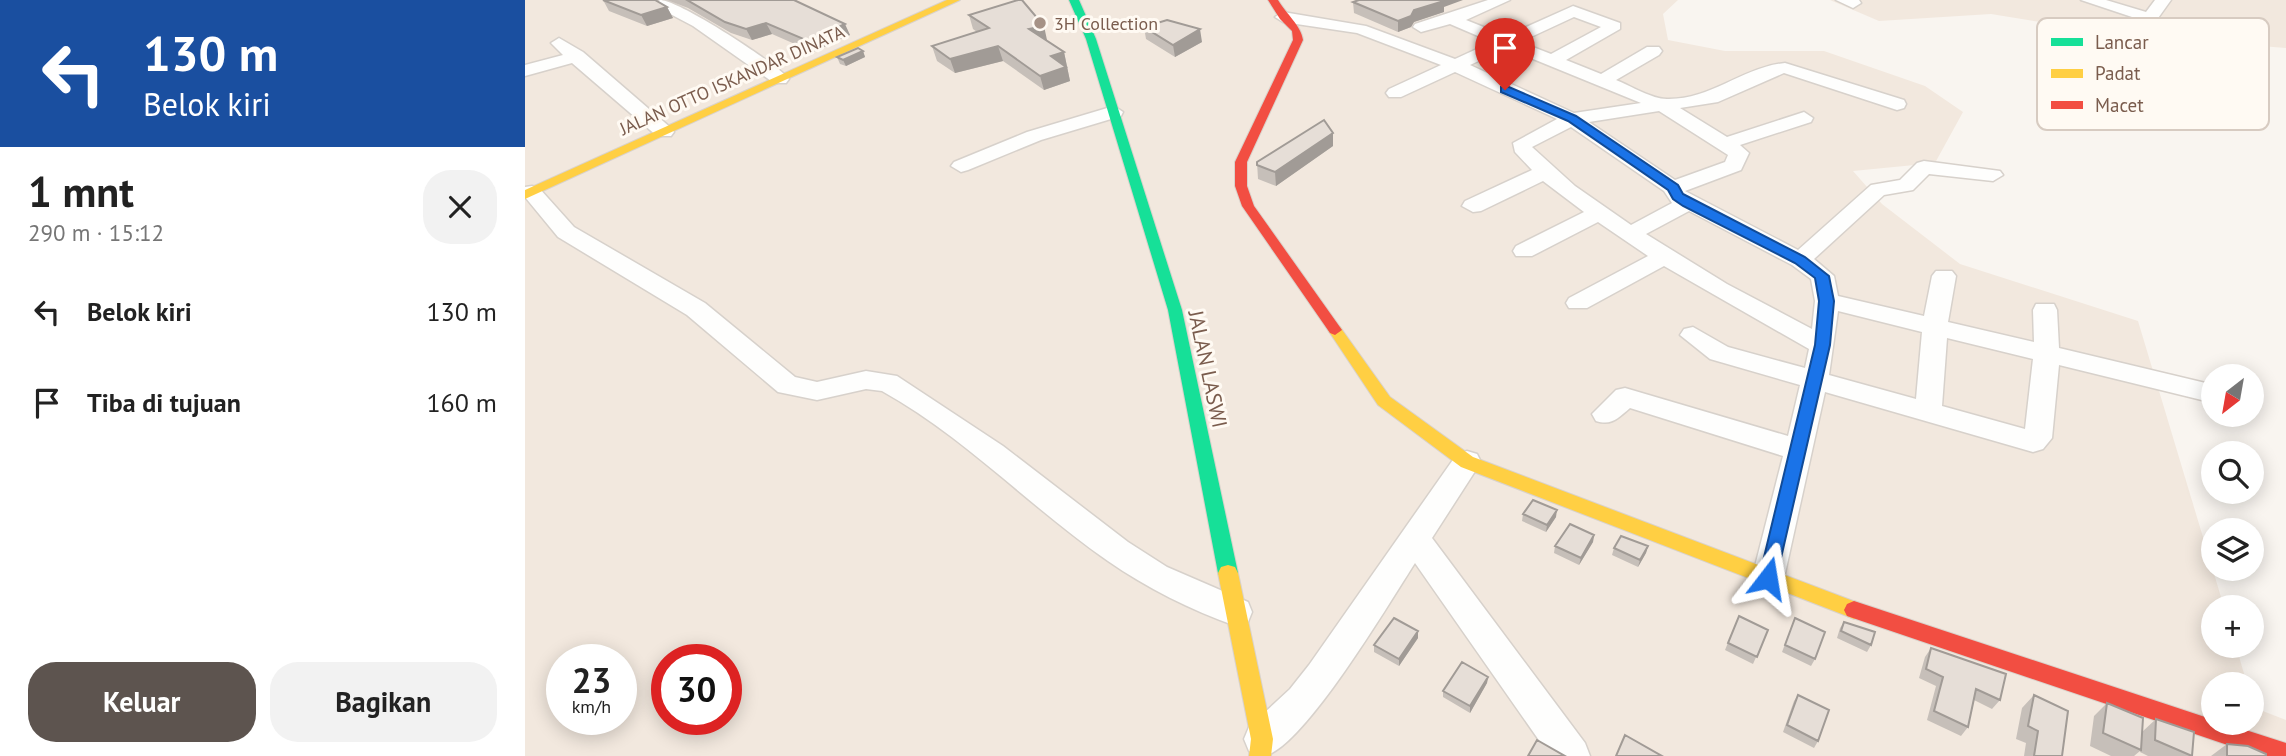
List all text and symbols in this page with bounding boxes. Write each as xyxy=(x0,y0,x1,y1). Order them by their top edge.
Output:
place label: 3H Collection xyxy=(1054,12,1158,35)
marker: 3H Collection xyxy=(1032,15,1048,31)
pin xyxy=(1475,18,1535,90)
legend xyxy=(2037,18,2269,130)
street label: JALAN OTTO ISKANDAR DINATA xyxy=(615,20,848,140)
text: 130 m xyxy=(143,21,278,85)
icon: left xyxy=(28,28,119,119)
icon: arrive xyxy=(1486,29,1524,67)
text: Lancar xyxy=(2095,30,2149,54)
text: Padat xyxy=(2095,61,2141,85)
text: Belok kiri xyxy=(143,83,271,125)
text: Macet xyxy=(2095,93,2144,117)
text: 1 mnt xyxy=(28,164,134,219)
button: close xyxy=(423,170,497,244)
text: 290 m · 15:12 xyxy=(28,218,164,247)
icon: left xyxy=(28,293,66,331)
text: Belok kiri xyxy=(87,295,192,328)
text: 130 m xyxy=(426,295,497,328)
street label: JALAN LASWI xyxy=(1182,307,1234,430)
north arrow xyxy=(2201,364,2265,427)
map controls xyxy=(2201,364,2264,735)
icon: arrive xyxy=(28,384,66,422)
text: Tiba di tujuan xyxy=(87,386,241,419)
text: 160 m xyxy=(426,386,497,419)
button: search xyxy=(2201,441,2264,504)
button: layers xyxy=(2201,518,2264,581)
position arrow xyxy=(1731,541,1805,615)
button: + xyxy=(2201,595,2264,658)
speed limit sign: 30 xyxy=(651,644,742,735)
text: 23 xyxy=(572,657,611,703)
button: Keluar xyxy=(28,662,256,742)
button: Bagikan xyxy=(270,662,497,742)
button: − xyxy=(2201,672,2264,735)
text: km/h xyxy=(572,695,611,718)

